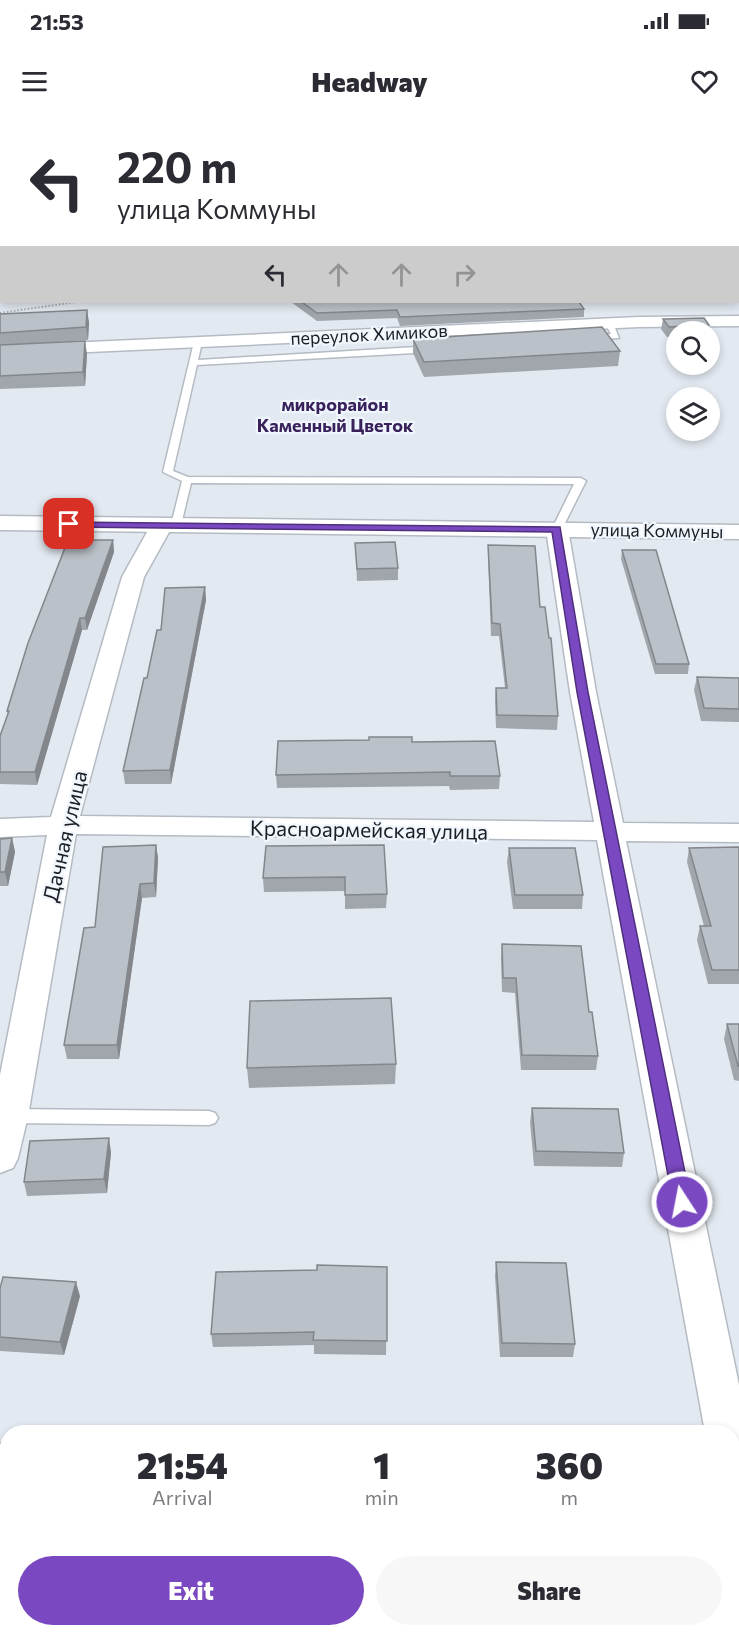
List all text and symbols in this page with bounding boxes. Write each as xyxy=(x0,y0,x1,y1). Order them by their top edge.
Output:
text: 21:53 xyxy=(30,8,84,35)
icon: menu xyxy=(18,65,51,98)
text: Headway xyxy=(311,65,428,98)
icon: heart xyxy=(688,65,721,98)
text: 220 m xyxy=(117,140,237,192)
icon: left xyxy=(18,144,96,222)
text: улица Коммуны xyxy=(117,192,316,225)
icon: left xyxy=(259,258,292,291)
icon: ahead xyxy=(322,258,355,291)
icon: ahead xyxy=(385,258,418,291)
icon: right xyxy=(448,258,481,291)
street label: переулок Химиков xyxy=(290,319,448,349)
map controls xyxy=(666,321,720,441)
button: search xyxy=(666,321,720,375)
button: layers xyxy=(666,387,720,441)
district label: микрорайон Каменный Цветок xyxy=(257,393,414,436)
pin xyxy=(43,498,94,549)
icon: arrive xyxy=(52,507,85,540)
street label: улица Коммуны xyxy=(590,518,724,542)
street label: Дачная улица xyxy=(37,768,91,904)
street label: Красноармейская улица xyxy=(250,814,488,844)
position arrow xyxy=(650,1170,714,1234)
text: 21:54 xyxy=(137,1442,228,1486)
text: 1 xyxy=(373,1442,390,1486)
text: 360 xyxy=(535,1442,603,1486)
text: Arrival xyxy=(152,1485,213,1509)
text: min xyxy=(365,1485,399,1509)
text: m xyxy=(561,1485,578,1509)
button: Exit xyxy=(18,1556,364,1625)
button: Share xyxy=(376,1556,722,1625)

